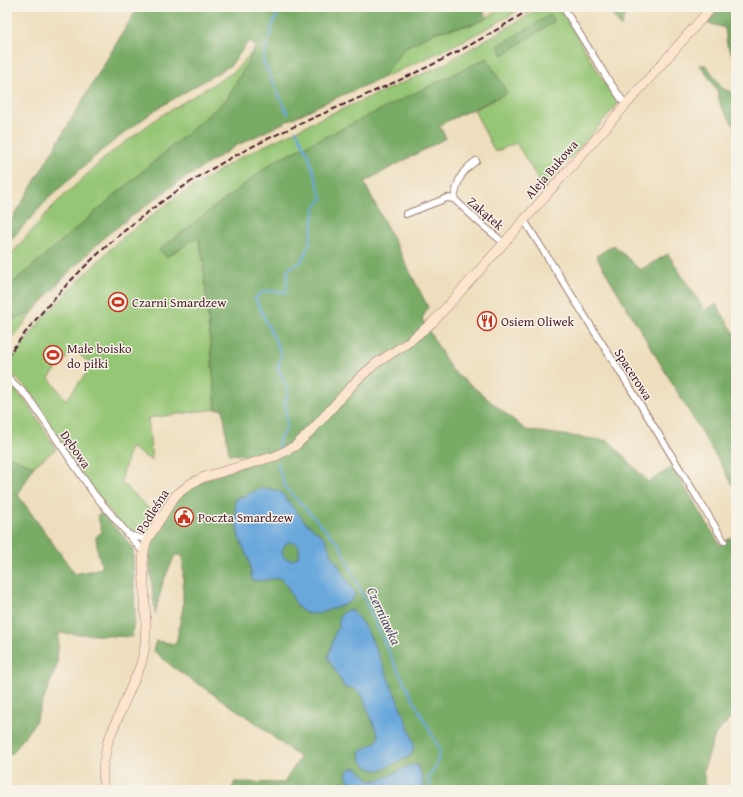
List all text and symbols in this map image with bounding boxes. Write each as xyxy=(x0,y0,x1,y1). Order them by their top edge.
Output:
street label: Aleja Bukowa xyxy=(520,135,583,203)
street label: Zakątek xyxy=(463,192,508,235)
sports icon: Czarni Smardzew xyxy=(107,291,129,313)
place label: Czarni Smardzew xyxy=(132,293,227,312)
restaurant icon: Osiem Oliwek xyxy=(476,310,498,332)
place label: Osiem Oliwek xyxy=(501,312,575,331)
place label: Małe boisko do piłki xyxy=(67,339,132,373)
sports icon: Małe boisko do piłki xyxy=(42,344,64,366)
street label: Spacerowa xyxy=(610,345,658,405)
street label: Dębowa xyxy=(56,426,96,473)
street label: Podleśna xyxy=(131,485,174,537)
public building icon: Poczta Smardzew xyxy=(173,506,195,528)
place label: Poczta Smardzew xyxy=(198,508,294,527)
water label: Czerniawka xyxy=(362,584,406,649)

